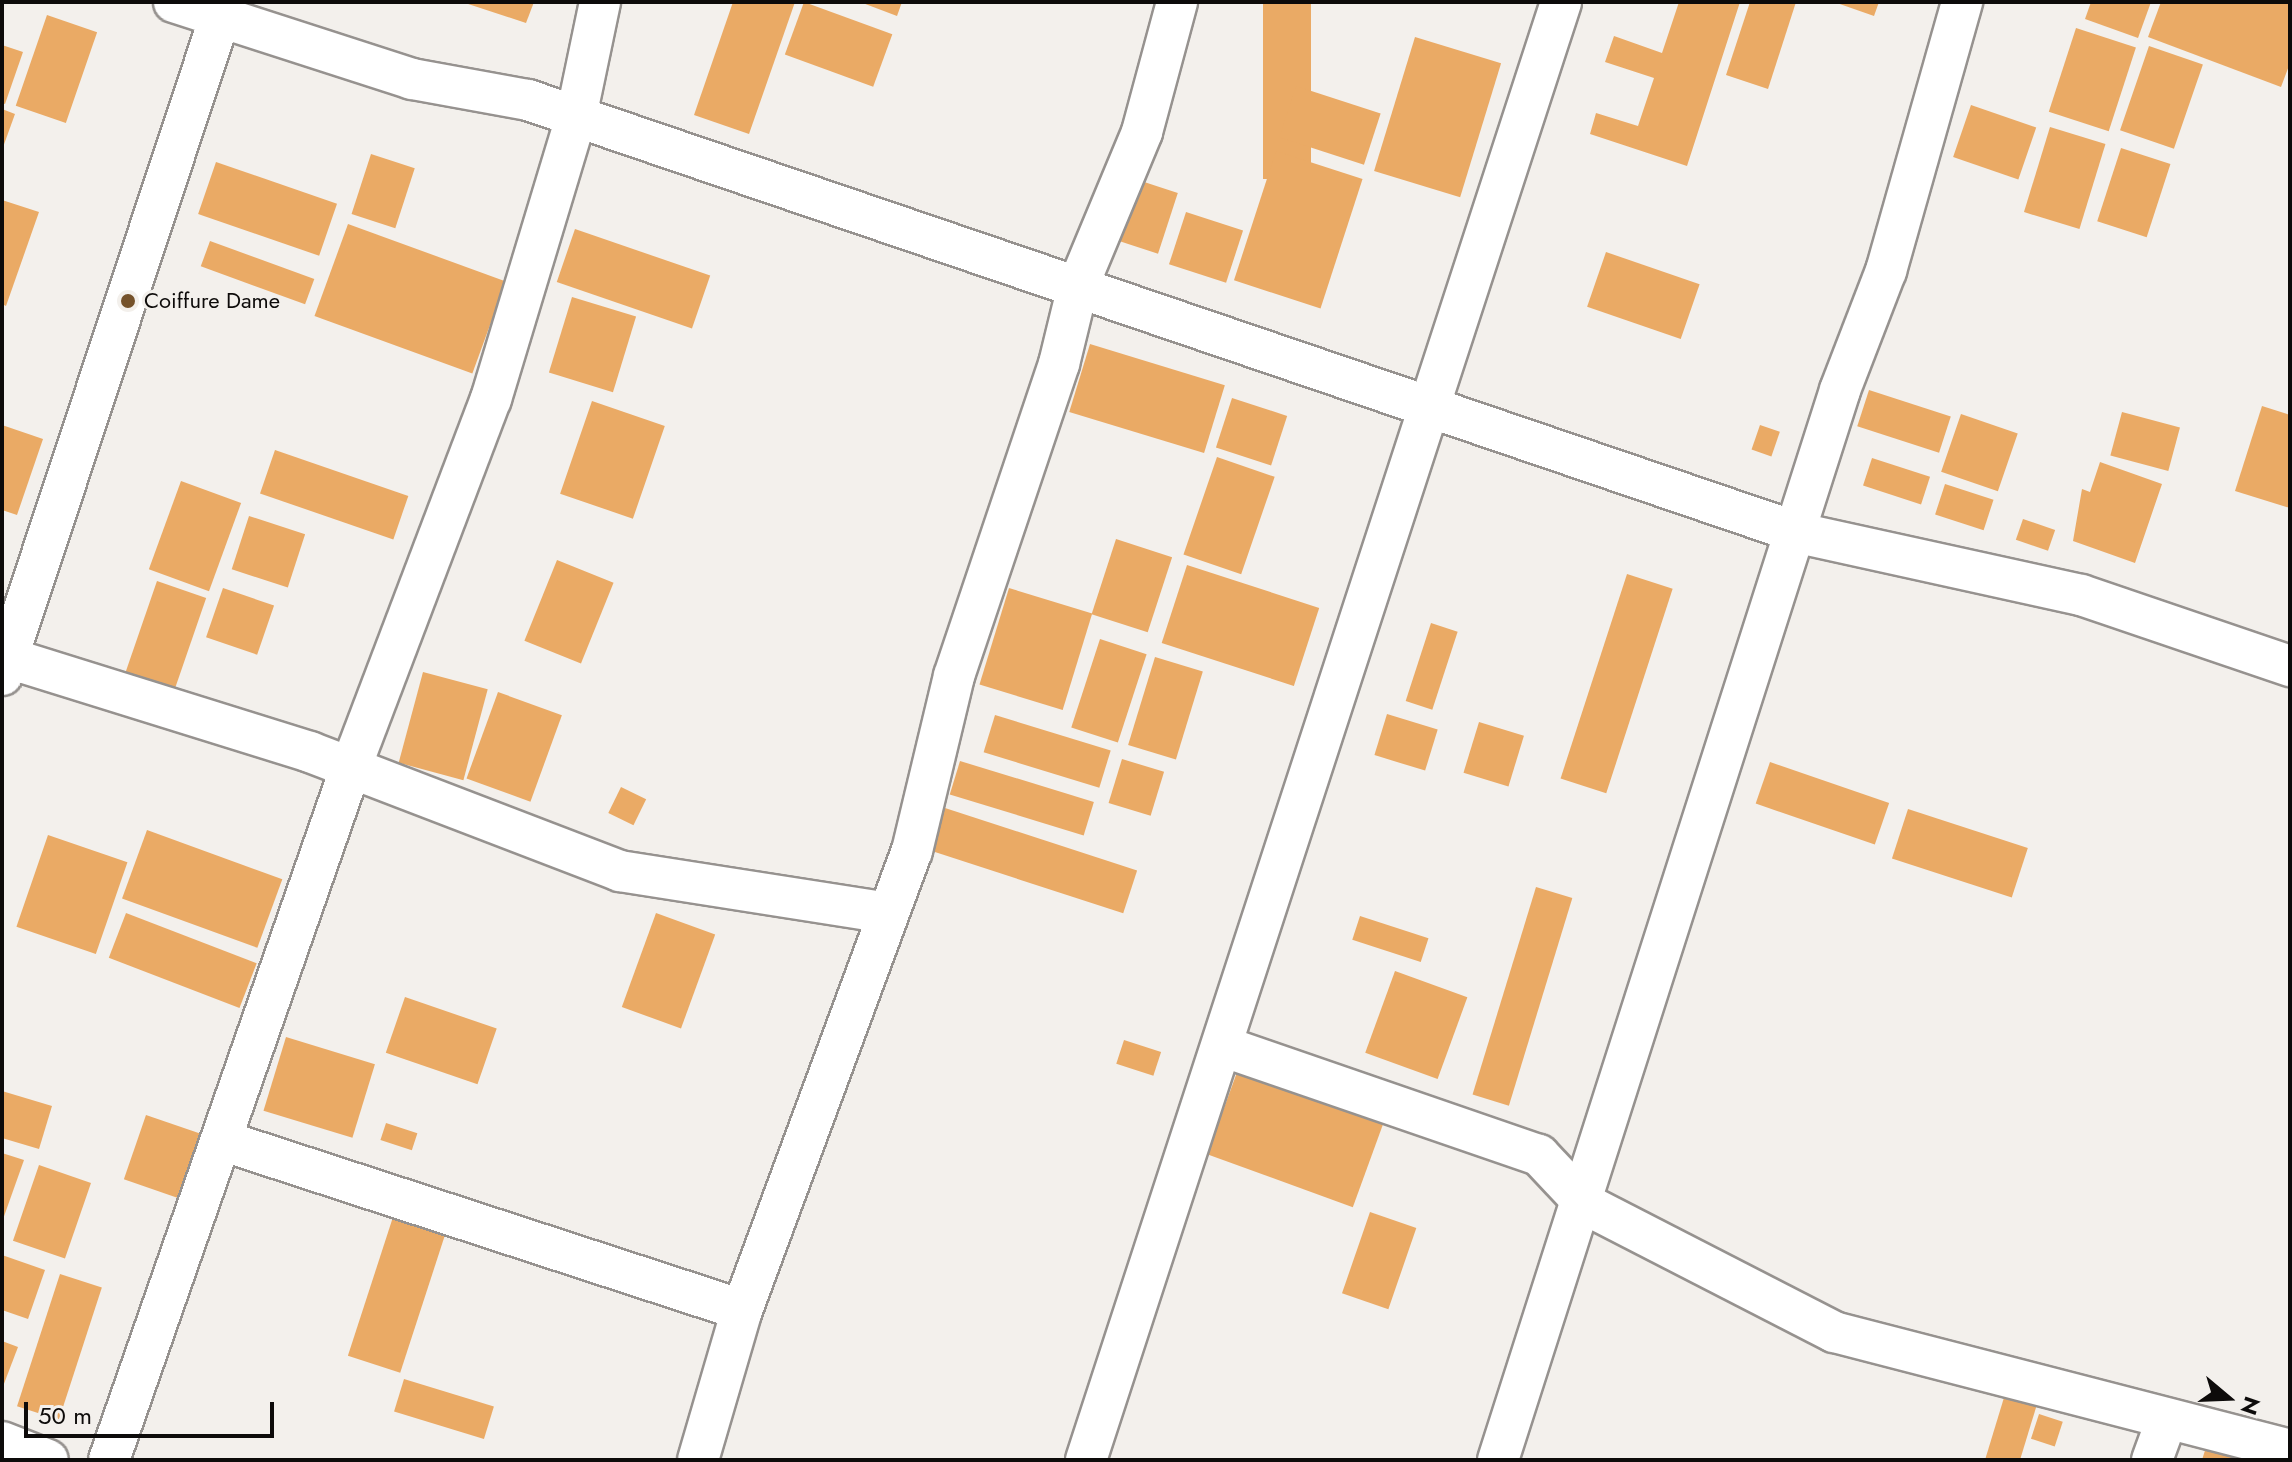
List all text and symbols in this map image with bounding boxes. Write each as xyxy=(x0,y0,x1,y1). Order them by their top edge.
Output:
place label: Coiffure Dame xyxy=(144,288,280,314)
marker: Coiffure Dame xyxy=(119,292,137,310)
north arrow xyxy=(2188,1358,2268,1438)
scale bar xyxy=(28,1386,278,1436)
text: N xyxy=(2233,1392,2269,1419)
text: 50 m xyxy=(38,1398,92,1433)

